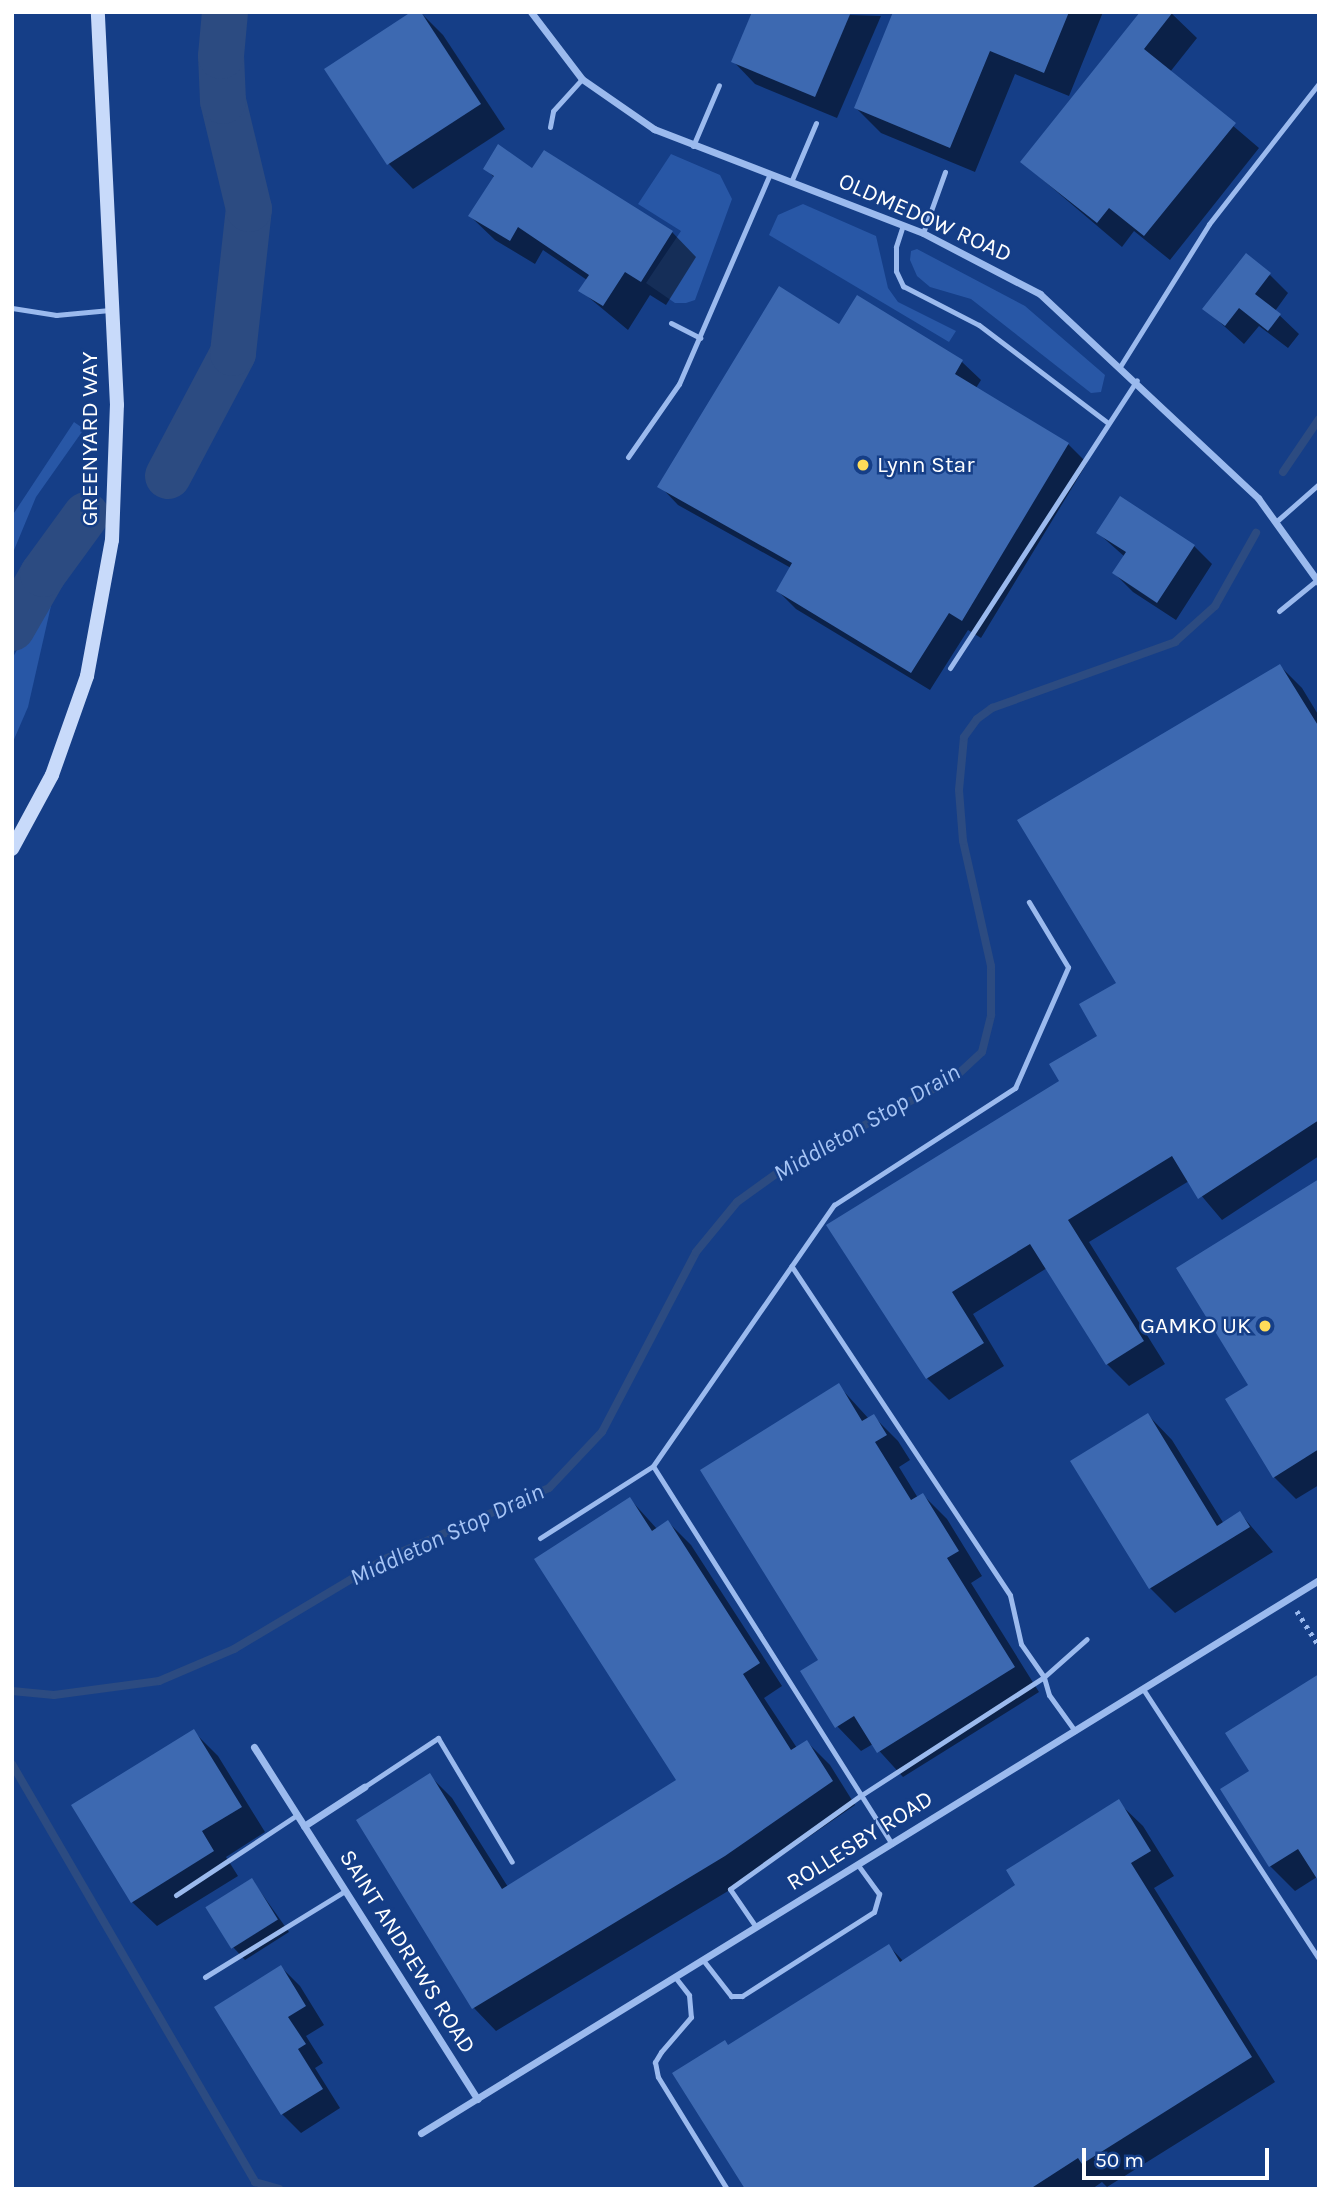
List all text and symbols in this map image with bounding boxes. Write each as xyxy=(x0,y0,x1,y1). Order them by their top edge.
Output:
street label: OLDMEDOW ROAD xyxy=(834,167,1016,269)
street label: GREENYARD WAY xyxy=(76,352,104,526)
place label: Lynn Star xyxy=(877,451,975,479)
marker: Lynn Star xyxy=(855,457,871,473)
water label: Middleton Stop Drain xyxy=(769,1058,965,1188)
place label: GAMKO UK xyxy=(1140,1312,1251,1340)
marker: GAMKO UK xyxy=(1257,1318,1273,1334)
water label: Middleton Stop Drain xyxy=(345,1477,549,1593)
street label: ROLLESBY ROAD xyxy=(782,1785,938,1897)
street label: SAINT ANDREWS ROAD xyxy=(333,1845,481,2059)
scale bar xyxy=(1086,2134,1273,2178)
text: 50 m xyxy=(1095,2148,1144,2172)

